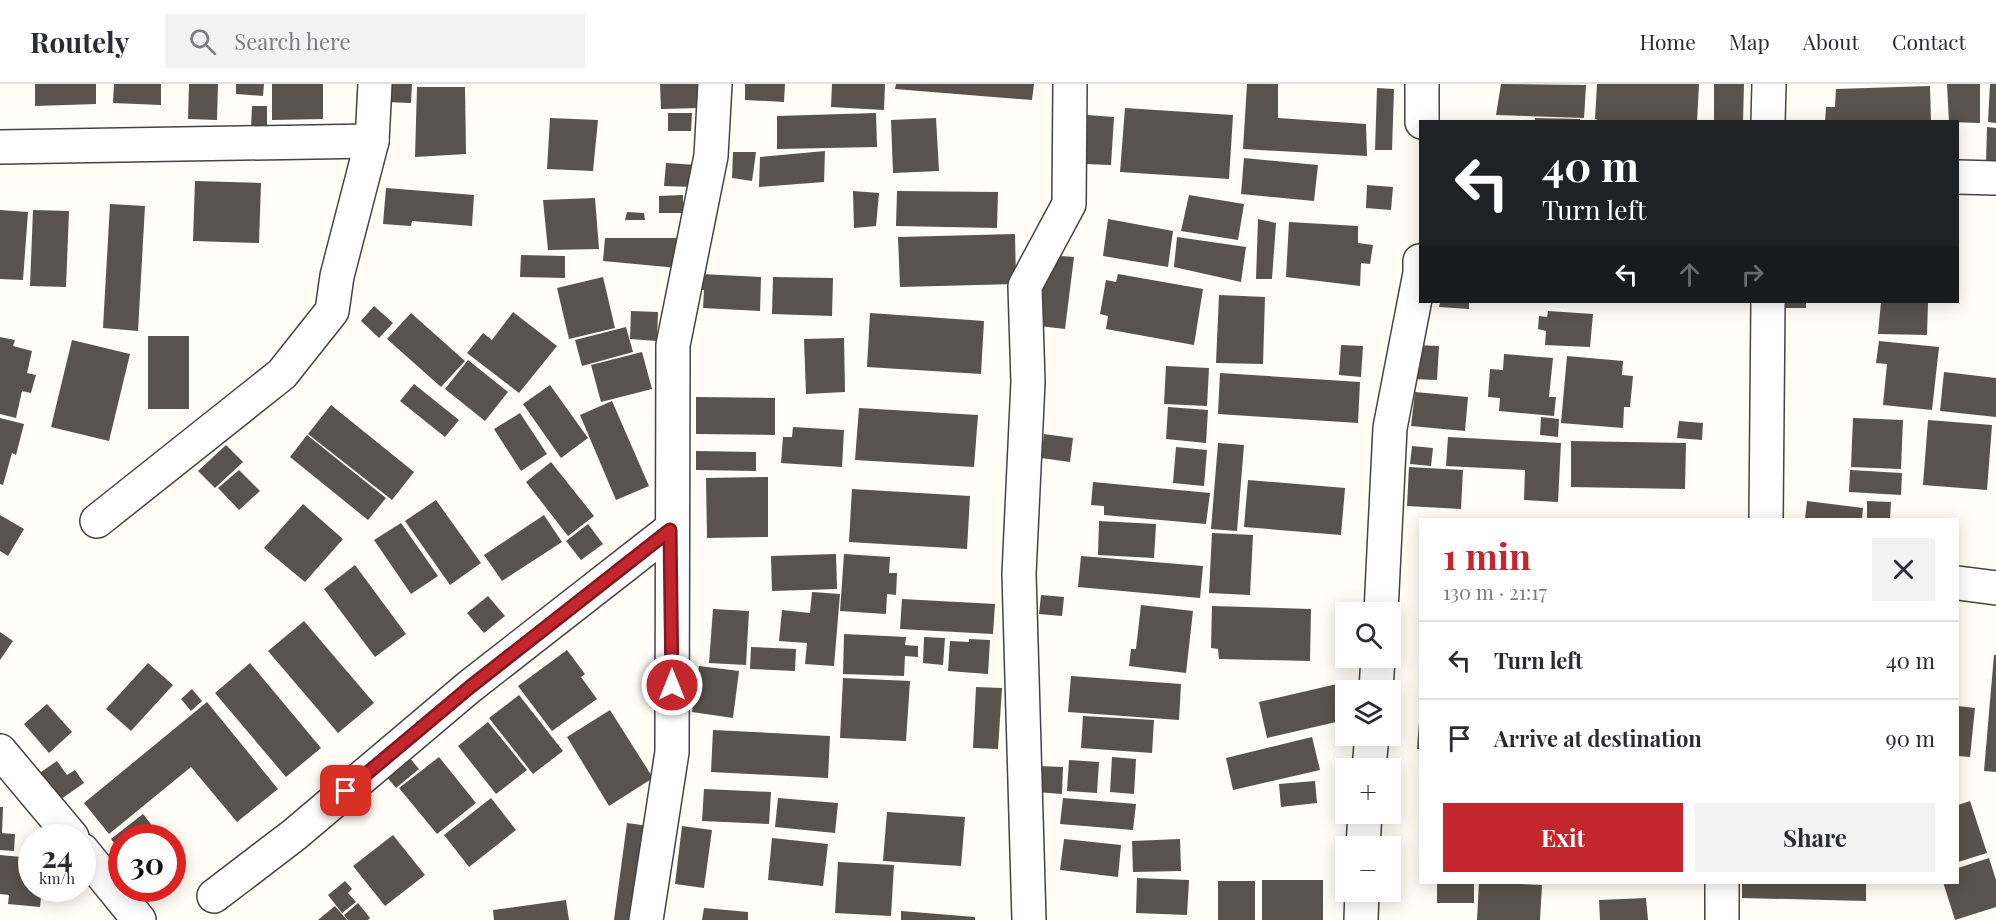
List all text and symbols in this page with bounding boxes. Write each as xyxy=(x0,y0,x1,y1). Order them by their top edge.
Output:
search box xyxy=(165,14,585,68)
text: Routely xyxy=(30,23,129,60)
icon: search xyxy=(186,25,219,58)
text: Search here xyxy=(234,26,351,56)
text: Home xyxy=(1640,27,1696,55)
text: Map xyxy=(1729,27,1770,55)
text: About xyxy=(1803,27,1859,55)
text: Contact xyxy=(1892,27,1966,55)
text: 40 m xyxy=(1542,137,1639,193)
icon: left xyxy=(1443,144,1521,222)
text: Turn left xyxy=(1542,191,1646,227)
icon: left xyxy=(1610,258,1643,291)
icon: ahead xyxy=(1673,258,1706,291)
icon: right xyxy=(1736,258,1769,291)
text: 1 min xyxy=(1443,531,1531,579)
button: close xyxy=(1872,538,1935,601)
text: 130 m · 21:17 xyxy=(1443,578,1547,605)
map controls xyxy=(1335,602,1401,902)
button: search xyxy=(1335,602,1401,668)
icon: left xyxy=(1443,644,1476,677)
text: Turn left xyxy=(1494,645,1583,675)
text: 40 m xyxy=(1886,645,1935,675)
position arrow xyxy=(640,653,704,717)
button: layers xyxy=(1335,680,1401,746)
icon: arrive xyxy=(1443,722,1476,755)
text: Arrive at destination xyxy=(1494,723,1702,753)
text: 90 m xyxy=(1886,723,1935,753)
button: + xyxy=(1335,758,1401,824)
pin xyxy=(320,765,371,816)
icon: arrive xyxy=(329,774,362,807)
button: Exit xyxy=(1443,803,1683,872)
button: Share xyxy=(1695,803,1935,872)
speed limit sign: 30 xyxy=(108,824,186,902)
text: 24 xyxy=(41,836,73,876)
button: − xyxy=(1335,836,1401,902)
text: km/h xyxy=(39,868,75,888)

